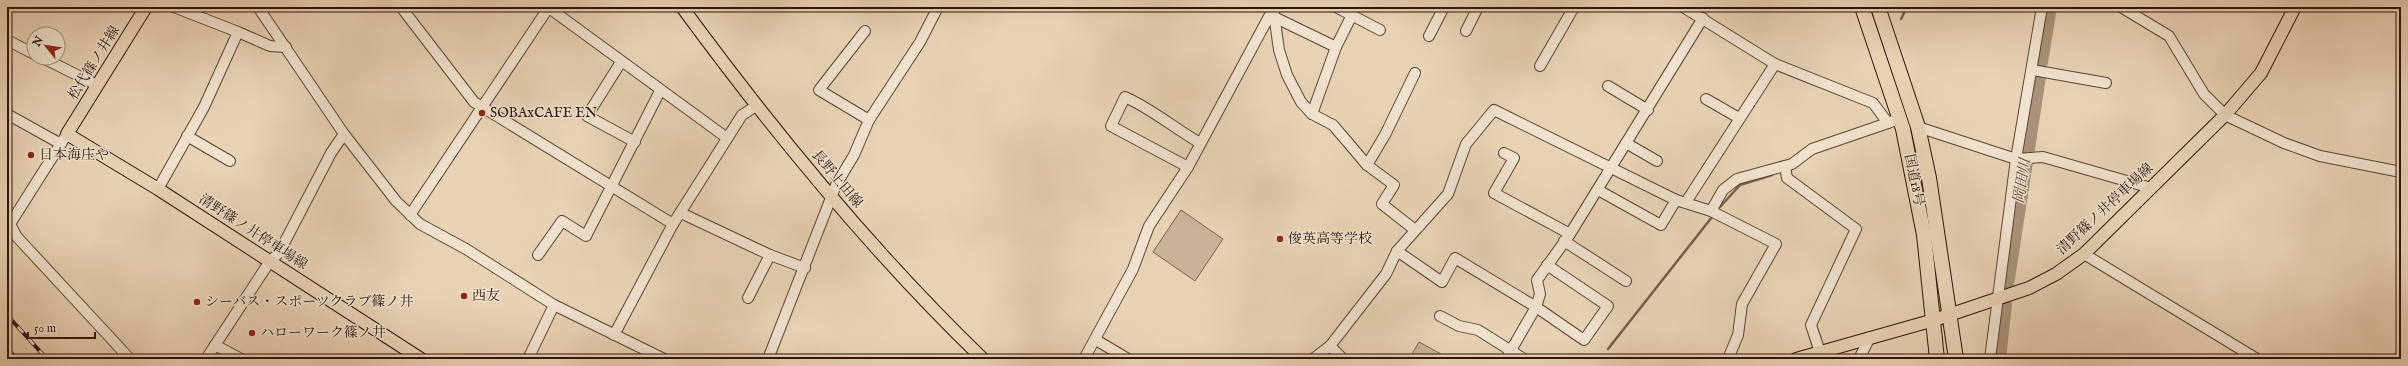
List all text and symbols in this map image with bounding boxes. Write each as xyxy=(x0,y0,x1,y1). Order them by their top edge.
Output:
street label: 松代篠ノ井線 xyxy=(64,23,124,103)
north arrow xyxy=(26,26,66,66)
text: N xyxy=(29,33,47,50)
place label: SOBAxCAFE EN xyxy=(490,104,597,122)
marker: SOBAxCAFE EN xyxy=(477,108,487,118)
place label: 日本海庄や xyxy=(39,146,109,164)
street label: 長野上田線 xyxy=(808,146,866,212)
marker: 日本海庄や xyxy=(26,150,36,160)
street label: 国道18号 xyxy=(1900,152,1928,208)
water label: 岡田川 xyxy=(2009,155,2035,205)
street label: 清野篠ノ井停車場線 xyxy=(2053,159,2157,259)
street label: 清野篠ノ井停車場線 xyxy=(195,190,311,274)
place label: 俊英高等学校 xyxy=(1288,230,1372,248)
marker: 俊英高等学校 xyxy=(1275,234,1285,244)
place label: 西友 xyxy=(472,287,500,305)
marker: 西友 xyxy=(459,291,469,301)
place label: シーバス・スポーツクラブ篠ノ井 xyxy=(205,293,414,311)
marker: シーバス・スポーツクラブ篠ノ井 xyxy=(192,297,202,307)
scale bar xyxy=(28,314,95,340)
text: 50 m xyxy=(34,321,56,336)
place label: ハローワーク篠ノ井 xyxy=(260,324,386,342)
marker: ハローワーク篠ノ井 xyxy=(247,328,257,338)

